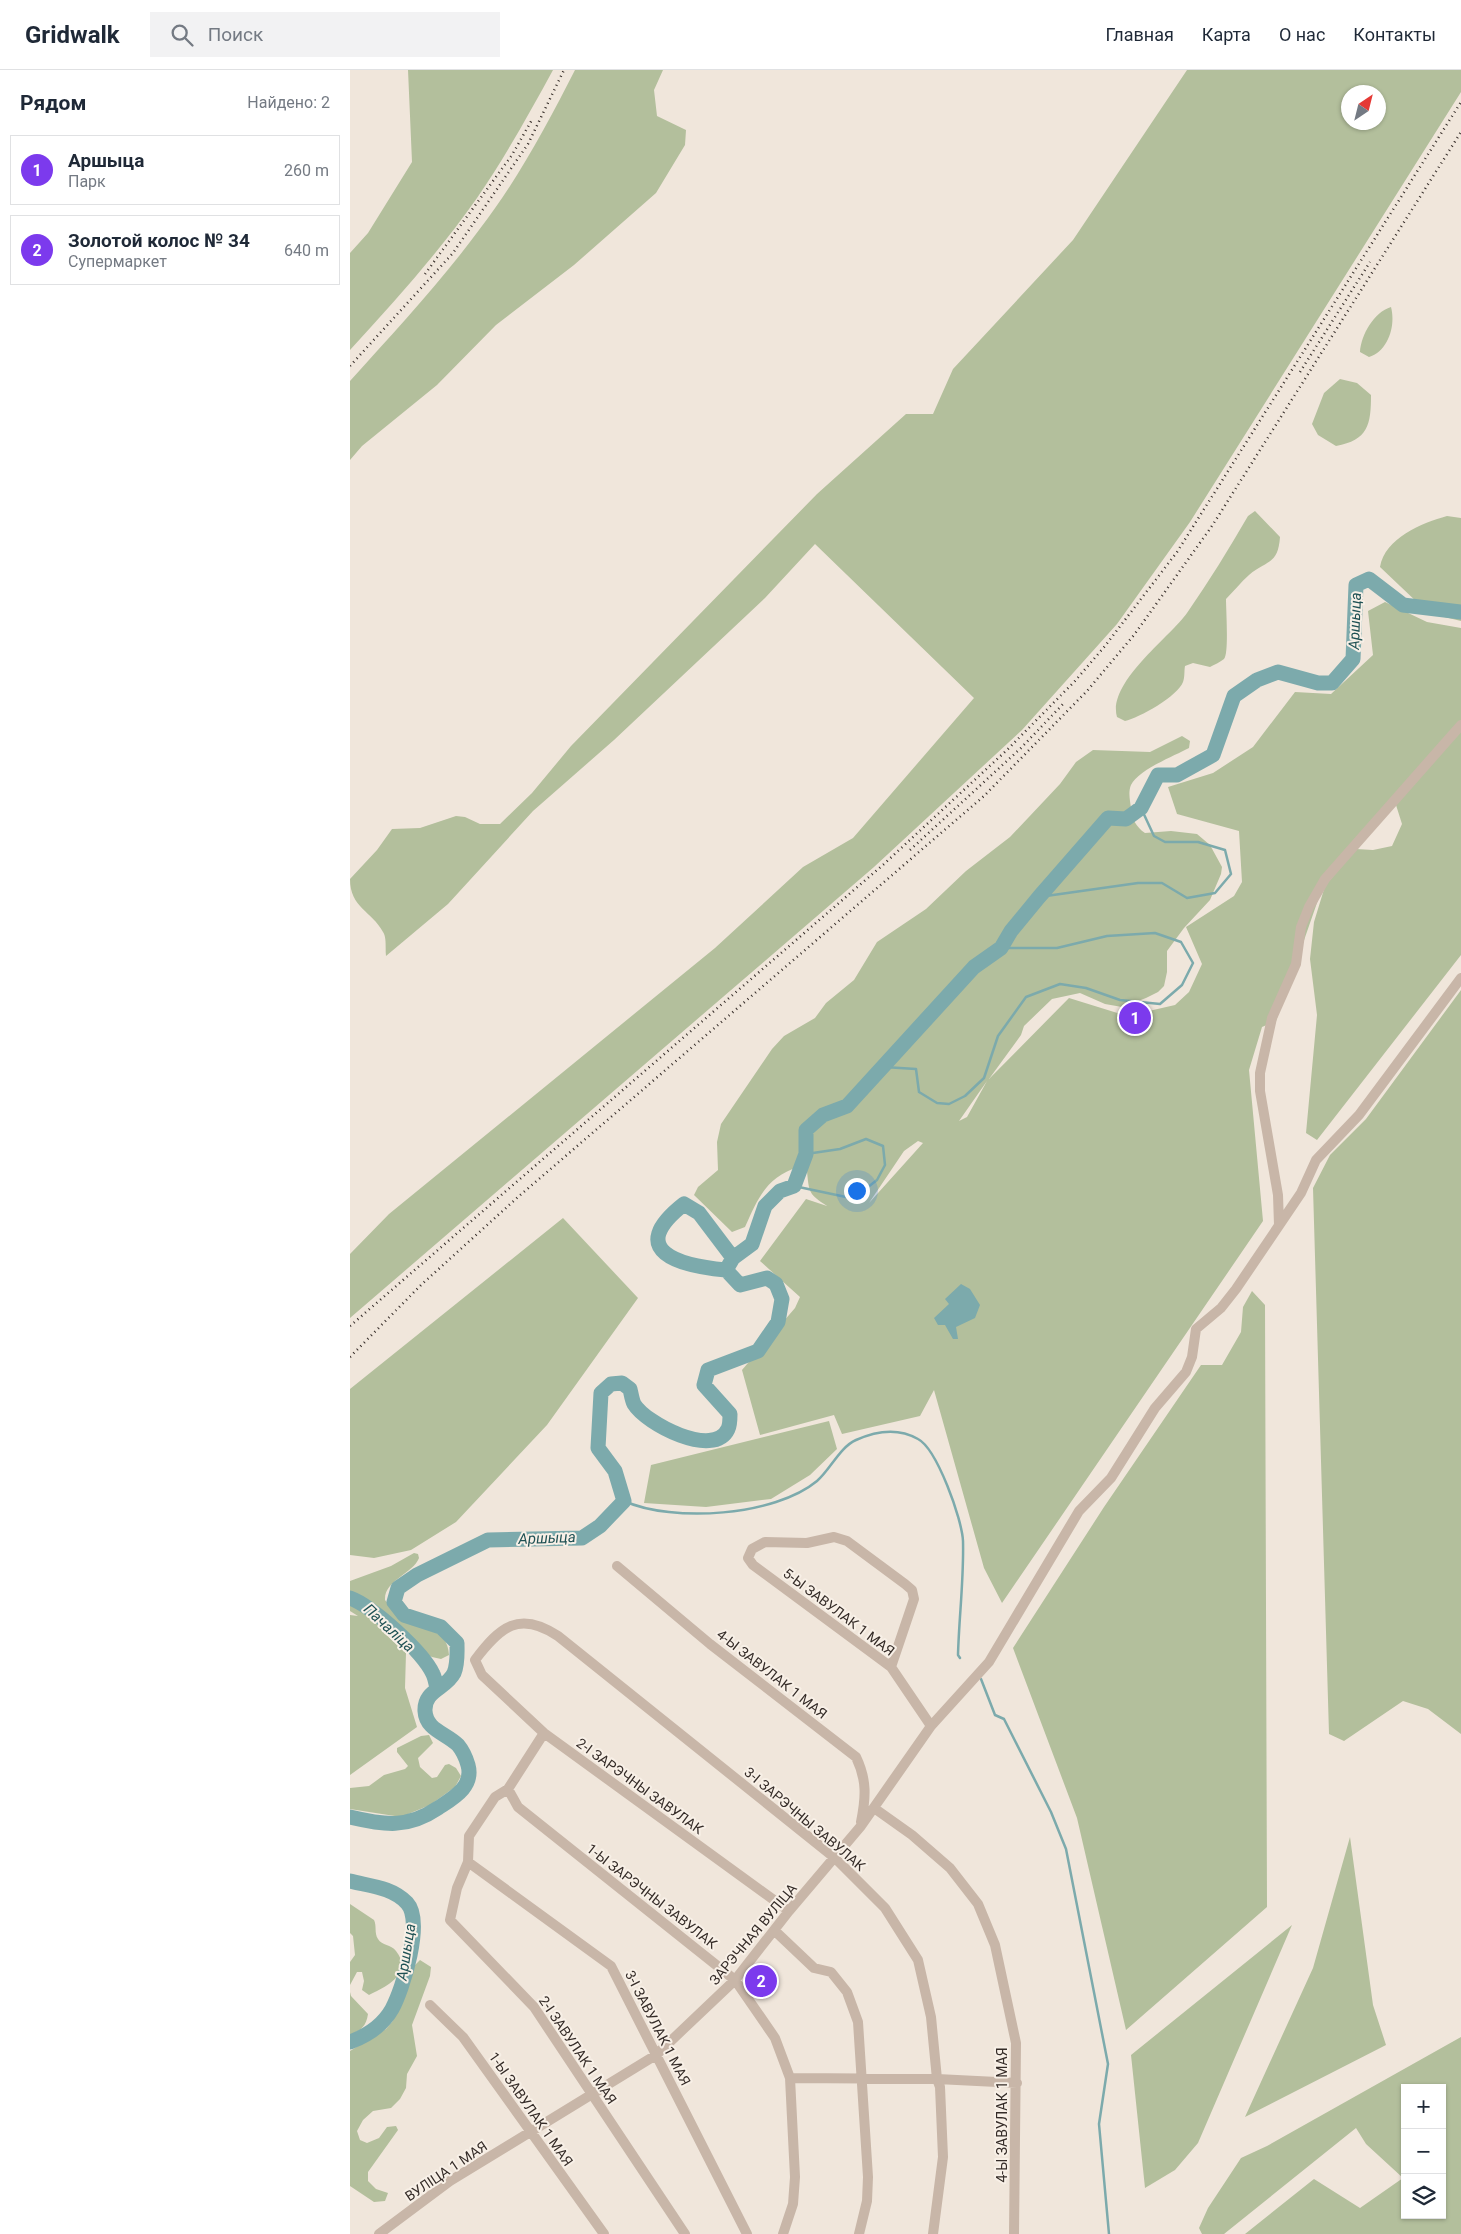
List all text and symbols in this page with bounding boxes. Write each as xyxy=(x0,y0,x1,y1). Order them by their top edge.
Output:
search box xyxy=(150,12,500,57)
text: Gridwalk xyxy=(25,21,120,49)
icon: search xyxy=(168,21,196,49)
text: Поиск xyxy=(208,23,263,46)
text: Главная xyxy=(1105,24,1174,45)
text: Карта xyxy=(1202,24,1251,45)
text: О нас xyxy=(1279,24,1325,45)
text: Контакты xyxy=(1353,24,1436,45)
north arrow xyxy=(1341,85,1386,130)
text: Рядом xyxy=(20,91,86,115)
text: Найдено: 2 xyxy=(247,93,330,112)
text: Аршыца xyxy=(68,149,144,172)
text: 1 xyxy=(32,161,42,180)
text: 260 m xyxy=(284,161,329,180)
text: Парк xyxy=(68,172,106,191)
text: Золотой колос № 34 xyxy=(68,229,250,252)
text: 2 xyxy=(32,241,42,260)
text: 640 m xyxy=(284,241,329,260)
text: Супермаркет xyxy=(68,252,167,271)
water label: Аршыца xyxy=(1345,592,1365,651)
pin: 1 xyxy=(1119,999,1151,1037)
your location xyxy=(844,1178,870,1204)
water label: Аршыца xyxy=(517,1528,576,1548)
street label: 5-Ы ЗАВУЛАК 1 МАЯ xyxy=(780,1565,898,1659)
water label: Пачаліца xyxy=(360,1600,418,1656)
street label: 4-Ы ЗАВУЛАК 1 МАЯ xyxy=(714,1626,830,1722)
street label: 2-І ЗАРЭЧНЫ ЗАВУЛАК xyxy=(574,1735,706,1837)
street label: 3-І ЗАРЭЧНЫ ЗАВУЛАК xyxy=(741,1764,869,1874)
street label: 1-Ы ЗАРЭЧНЫ ЗАВУЛАК xyxy=(584,1840,720,1952)
street label: ЗАРЭЧНАЯ ВУЛІЦА xyxy=(706,1880,800,1988)
water label: Аршыца xyxy=(392,1922,419,1983)
pin: 2 xyxy=(745,1962,777,2000)
street label: 3-І ЗАВУЛАК 1 МАЯ xyxy=(622,1968,694,2088)
street label: 2-І ЗАВУЛАК 1 МАЯ xyxy=(536,1993,620,2107)
street label: 4-Ы ЗАВУЛАК 1 МАЯ xyxy=(994,2047,1010,2183)
street label: 1-Ы ЗАВУЛАК 1 МАЯ xyxy=(486,2049,576,2169)
map controls xyxy=(1401,2084,1446,2219)
button: + xyxy=(1401,2084,1446,2129)
button: − xyxy=(1401,2129,1446,2174)
street label: ВУЛІЦА 1 МАЯ xyxy=(402,2138,490,2204)
button: layers xyxy=(1401,2174,1446,2219)

